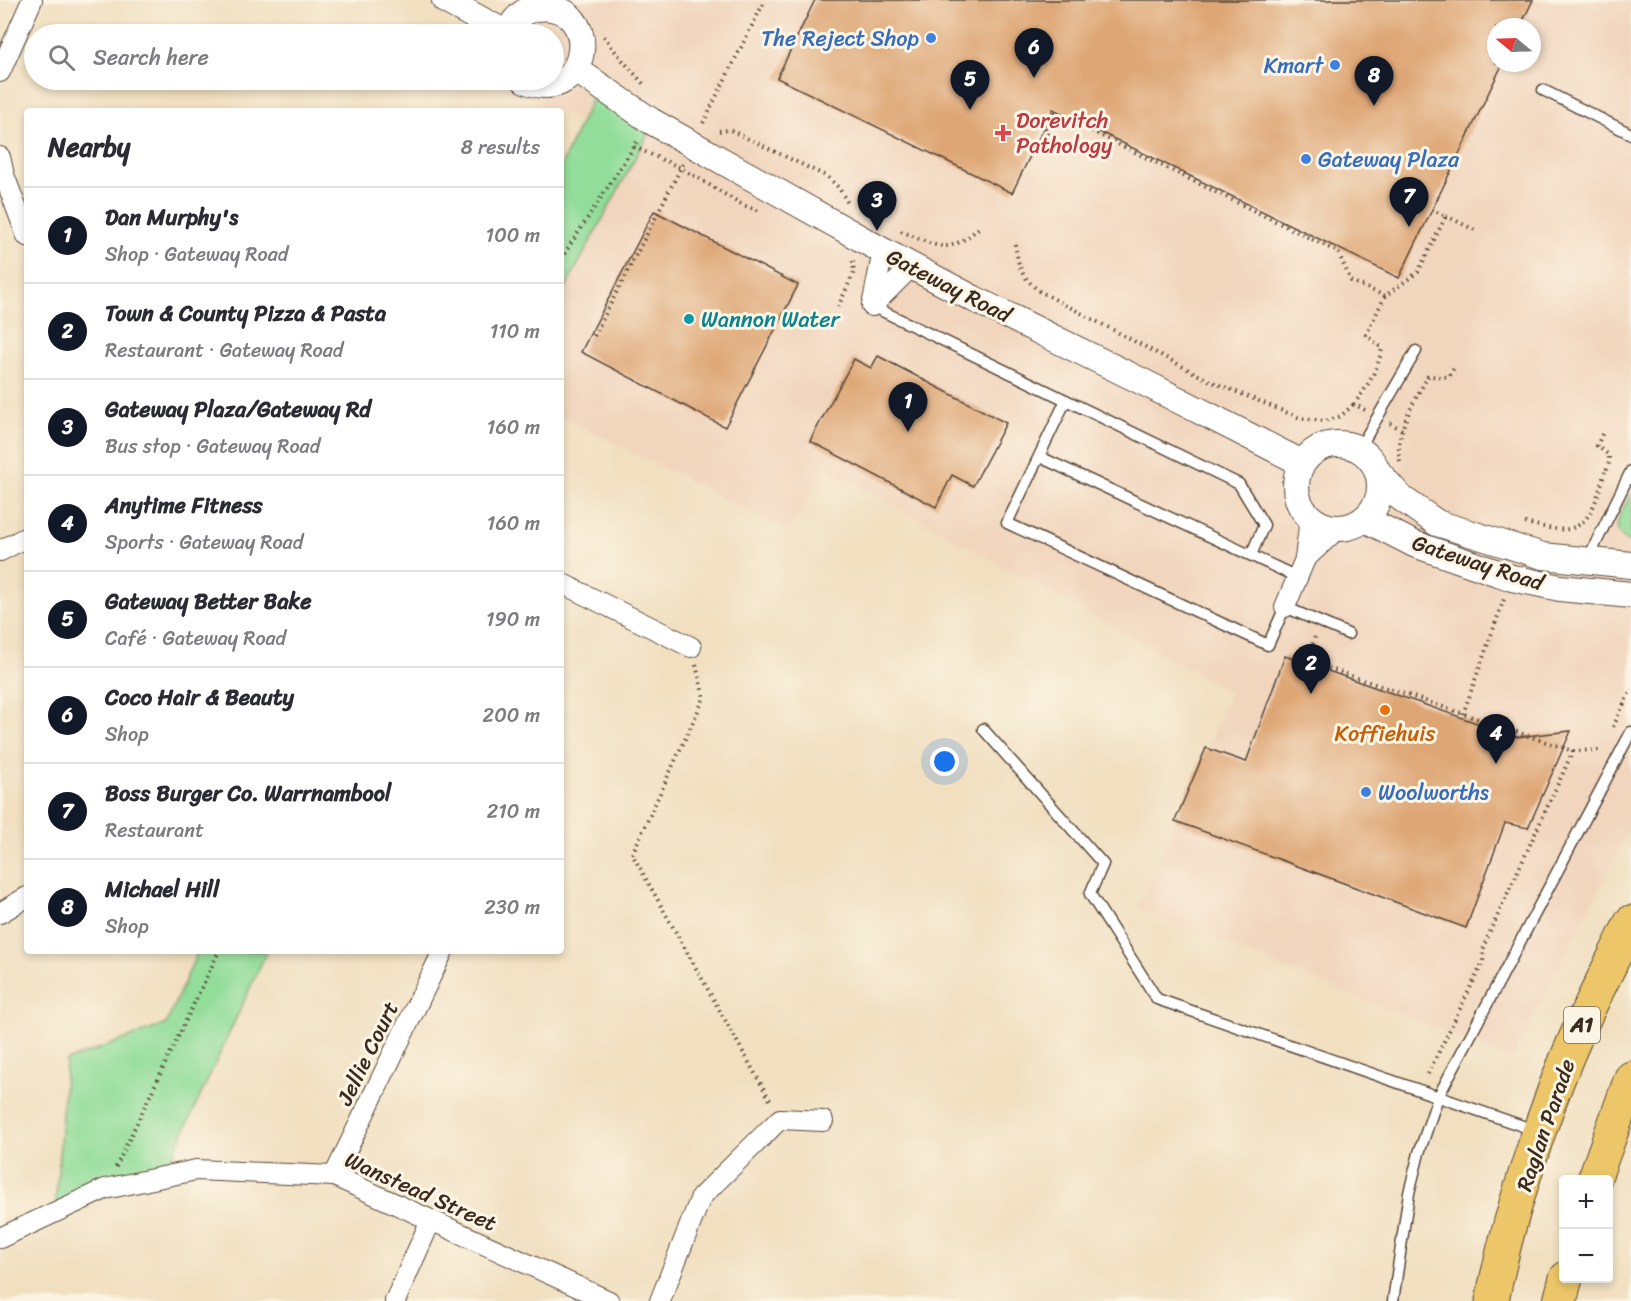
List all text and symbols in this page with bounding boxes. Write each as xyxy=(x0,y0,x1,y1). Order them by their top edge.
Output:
north arrow xyxy=(1487,18,1541,72)
place label: The Reject Shop xyxy=(761,19,919,58)
search box xyxy=(24,24,564,90)
pin: 6 xyxy=(1014,28,1054,78)
marker: The Reject Shop xyxy=(924,31,938,45)
text: Search here xyxy=(93,38,209,77)
icon: search xyxy=(45,41,78,74)
place label: Kmart xyxy=(1264,46,1324,85)
pin: 8 xyxy=(1354,57,1394,106)
marker: Kmart xyxy=(1328,58,1342,72)
pin: 5 xyxy=(950,60,990,110)
place label: Dorevitch Pathology xyxy=(1016,101,1113,165)
text: Nearby xyxy=(48,124,130,170)
marker: Dorevitch Pathology xyxy=(994,124,1012,142)
text: 8 results xyxy=(461,130,540,165)
place label: Gateway Plaza xyxy=(1318,140,1460,179)
marker: Gateway Plaza xyxy=(1299,152,1313,166)
pin: 7 xyxy=(1390,178,1428,227)
pin: 3 xyxy=(858,182,896,231)
text: Dan Murphy's xyxy=(105,198,238,237)
text: 1 xyxy=(63,218,72,253)
text: 100 m xyxy=(486,218,540,253)
text: Shop · Gateway Road xyxy=(105,237,288,272)
street label: Gateway Road xyxy=(879,237,1019,334)
text: Town & County Pizza & Pasta xyxy=(105,294,386,333)
place label: Wannon Water xyxy=(701,300,841,339)
marker: Wannon Water xyxy=(682,312,696,326)
text: 2 xyxy=(62,314,73,349)
text: 110 m xyxy=(490,314,540,349)
text: Restaurant · Gateway Road xyxy=(105,333,343,368)
pin: 1 xyxy=(888,382,928,432)
text: Gateway Plaza/Gateway Rd xyxy=(105,390,371,429)
text: 3 xyxy=(62,410,73,445)
text: 160 m xyxy=(487,410,540,445)
text: Bus stop · Gateway Road xyxy=(105,429,320,464)
text: Anytime Fitness xyxy=(105,486,263,525)
text: 4 xyxy=(61,506,74,541)
text: 160 m xyxy=(487,506,540,541)
street label: Gateway Road xyxy=(1407,523,1550,602)
text: Sports · Gateway Road xyxy=(105,525,303,560)
text: Gateway Better Bake xyxy=(105,582,311,621)
text: 5 xyxy=(61,602,74,637)
text: 190 m xyxy=(486,602,540,637)
text: Café · Gateway Road xyxy=(105,621,286,656)
pin: 2 xyxy=(1292,644,1330,694)
text: Coco Hair & Beauty xyxy=(105,678,294,717)
text: 6 xyxy=(62,698,73,733)
text: 200 m xyxy=(483,698,540,733)
marker: Koffiehuis xyxy=(1378,703,1392,717)
place label: Koffiehuis xyxy=(1335,714,1436,753)
pin: 4 xyxy=(1476,714,1516,764)
text: Shop xyxy=(105,717,149,752)
your location xyxy=(930,747,959,776)
place label: Woolworths xyxy=(1378,773,1489,812)
text: Boss Burger Co. Warrnambool xyxy=(105,774,391,813)
marker: Woolworths xyxy=(1359,785,1373,799)
text: 7 xyxy=(62,794,73,829)
text: 210 m xyxy=(487,794,540,829)
text: Restaurant xyxy=(105,813,204,848)
text: Michael Hill xyxy=(105,870,219,909)
text: 8 xyxy=(61,890,74,925)
text: 230 m xyxy=(484,890,540,925)
text: Shop xyxy=(105,909,149,944)
street label: Jellie Court xyxy=(325,994,410,1113)
road number: A1 xyxy=(1564,1007,1600,1043)
street label: Raglan Parade xyxy=(1505,1054,1586,1197)
street label: Wanstead Street xyxy=(338,1140,504,1243)
map controls xyxy=(1559,1175,1613,1283)
button: + xyxy=(1559,1175,1613,1229)
button: − xyxy=(1559,1229,1613,1283)

